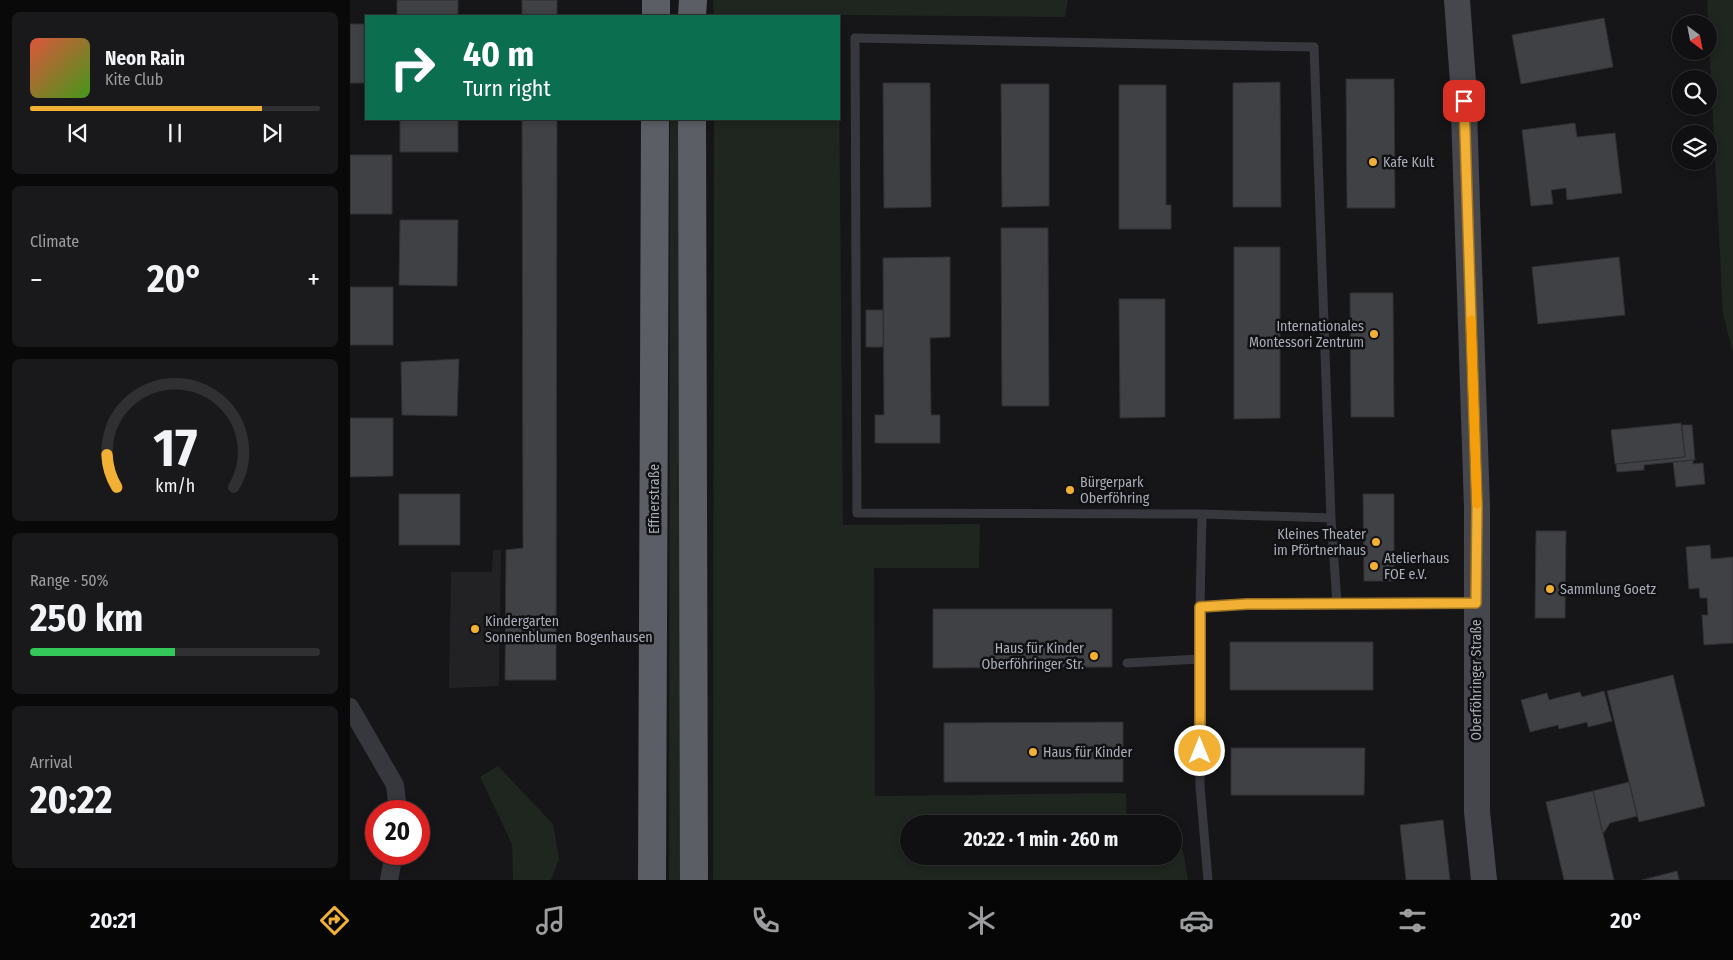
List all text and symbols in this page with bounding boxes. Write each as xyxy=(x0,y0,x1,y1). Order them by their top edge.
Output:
north arrow xyxy=(1672,15,1718,60)
map controls xyxy=(1672,15,1717,170)
text: 40 m xyxy=(463,33,534,75)
icon: right xyxy=(380,35,445,100)
text: Neon Rain xyxy=(105,47,185,70)
text: Kite Club xyxy=(105,70,163,89)
button: search xyxy=(1672,70,1717,115)
text: Turn right xyxy=(463,75,551,102)
pin xyxy=(1443,80,1485,122)
icon: arrive xyxy=(1450,87,1478,115)
icon: previous xyxy=(64,119,92,147)
icon: pause xyxy=(161,119,189,147)
icon: next xyxy=(258,119,286,147)
button: layers xyxy=(1672,125,1717,170)
place label: Kafe Kult xyxy=(1383,154,1435,171)
marker: Kafe Kult xyxy=(1367,156,1379,168)
text: Climate xyxy=(30,232,79,251)
text: 20° xyxy=(147,256,203,302)
text: − xyxy=(30,263,43,296)
text: + xyxy=(307,263,320,296)
place label: Internationales Montessori Zentrum xyxy=(1249,318,1364,351)
marker: Internationales Montessori Zentrum xyxy=(1368,328,1380,340)
text: 17 xyxy=(153,417,197,480)
street label: Effnerstraße xyxy=(646,464,663,534)
place label: Bürgerpark Oberföhring xyxy=(1080,474,1150,507)
text: km/h xyxy=(155,475,195,497)
marker: Bürgerpark Oberföhring xyxy=(1064,484,1076,496)
place label: Kleines Theater im Pförtnerhaus xyxy=(1273,526,1366,559)
marker: Kleines Theater im Pförtnerhaus xyxy=(1370,536,1382,548)
place label: Atelierhaus FOE e.V. xyxy=(1384,550,1449,583)
marker: Atelierhaus FOE e.V. xyxy=(1368,560,1380,572)
text: Range · 50% xyxy=(30,571,109,590)
place label: Sammlung Goetz xyxy=(1560,581,1656,598)
marker: Sammlung Goetz xyxy=(1544,583,1556,595)
text: 250 km xyxy=(30,595,143,641)
place label: Kindergarten Sonnenblumen Bogenhausen xyxy=(485,613,653,646)
street label: Oberföhringer Straße xyxy=(1468,619,1485,741)
marker: Kindergarten Sonnenblumen Bogenhausen xyxy=(469,623,481,635)
place label: Haus für Kinder Oberföhringer Str. xyxy=(982,640,1084,673)
marker: Haus für Kinder Oberföhringer Str. xyxy=(1088,650,1100,662)
position arrow xyxy=(1173,724,1225,776)
place label: Haus für Kinder xyxy=(1043,744,1132,761)
marker: Haus für Kinder xyxy=(1027,746,1039,758)
text: Arrival xyxy=(30,753,72,772)
text: 20:22 xyxy=(30,777,112,823)
speed limit sign: 20 xyxy=(365,800,430,865)
text: 20:22 · 1 min · 260 m xyxy=(964,828,1118,851)
icon: directions xyxy=(317,903,352,938)
icon: music xyxy=(533,903,568,938)
icon: phone xyxy=(748,903,783,938)
icon: climate xyxy=(964,903,999,938)
icon: car xyxy=(1179,903,1214,938)
icon: filters xyxy=(1395,903,1430,938)
text: 20:21 xyxy=(90,907,137,934)
text: 20° xyxy=(1610,907,1643,934)

